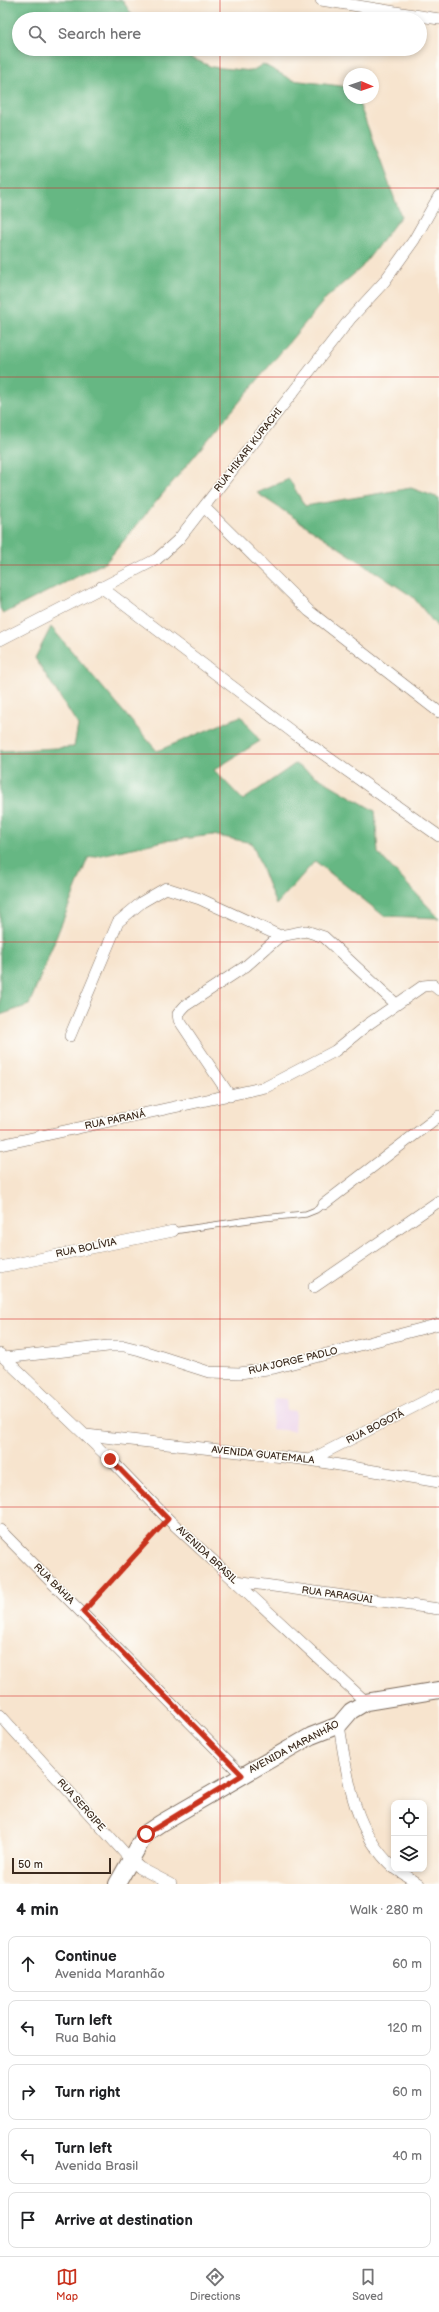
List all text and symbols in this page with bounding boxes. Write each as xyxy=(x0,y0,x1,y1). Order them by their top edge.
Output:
search box xyxy=(12,12,427,56)
icon: search xyxy=(26,23,48,45)
text: Search here xyxy=(58,25,141,44)
north arrow xyxy=(343,68,379,104)
street label: RUA HIKARI KURACHI xyxy=(212,406,284,494)
street label: RUA PARANÁ xyxy=(84,1108,147,1132)
street label: RUA BOLÍVIA xyxy=(55,1236,118,1260)
street label: RUA JORGE PADLO xyxy=(247,1345,339,1377)
street label: RUA BOGOTÁ xyxy=(344,1407,407,1447)
street label: AVENIDA GUATEMALA xyxy=(211,1444,316,1466)
route end xyxy=(101,1450,119,1468)
street label: AVENIDA BRASIL xyxy=(174,1524,240,1587)
street label: RUA BAHIA xyxy=(31,1561,77,1607)
street label: RUA PARAGUAI xyxy=(301,1584,373,1606)
street label: AVENIDA MARANHÃO xyxy=(247,1718,342,1776)
street label: RUA SERGIPE xyxy=(54,1776,108,1834)
map controls xyxy=(391,1800,427,1872)
button: locate xyxy=(391,1800,427,1836)
route start xyxy=(137,1825,155,1843)
button: layers xyxy=(391,1836,427,1872)
scale bar xyxy=(12,1856,111,1875)
text: 50 m xyxy=(18,1858,43,1871)
text: 4 min xyxy=(16,1900,59,1920)
text: Walk · 280 m xyxy=(350,1902,423,1918)
text: Continue xyxy=(55,1947,117,1966)
icon: ahead xyxy=(17,1953,39,1975)
text: 60 m xyxy=(392,1956,422,1972)
text: Avenida Maranhão xyxy=(55,1966,165,1982)
text: Turn left xyxy=(55,2011,112,2030)
icon: left xyxy=(17,2017,39,2039)
text: 120 m xyxy=(387,2020,422,2036)
text: Rua Bahia xyxy=(55,2030,116,2046)
icon: right xyxy=(17,2081,39,2103)
text: Turn right xyxy=(55,2083,120,2102)
text: 60 m xyxy=(392,2084,422,2100)
text: Turn left xyxy=(55,2139,112,2158)
icon: left xyxy=(17,2145,39,2167)
text: 40 m xyxy=(392,2148,422,2164)
text: Avenida Brasil xyxy=(55,2158,138,2174)
icon: arrive xyxy=(17,2209,39,2231)
text: Arrive at destination xyxy=(55,2211,193,2230)
tab: Map xyxy=(56,2266,78,2303)
tab: Directions xyxy=(190,2266,240,2303)
tab: Saved xyxy=(352,2266,383,2303)

